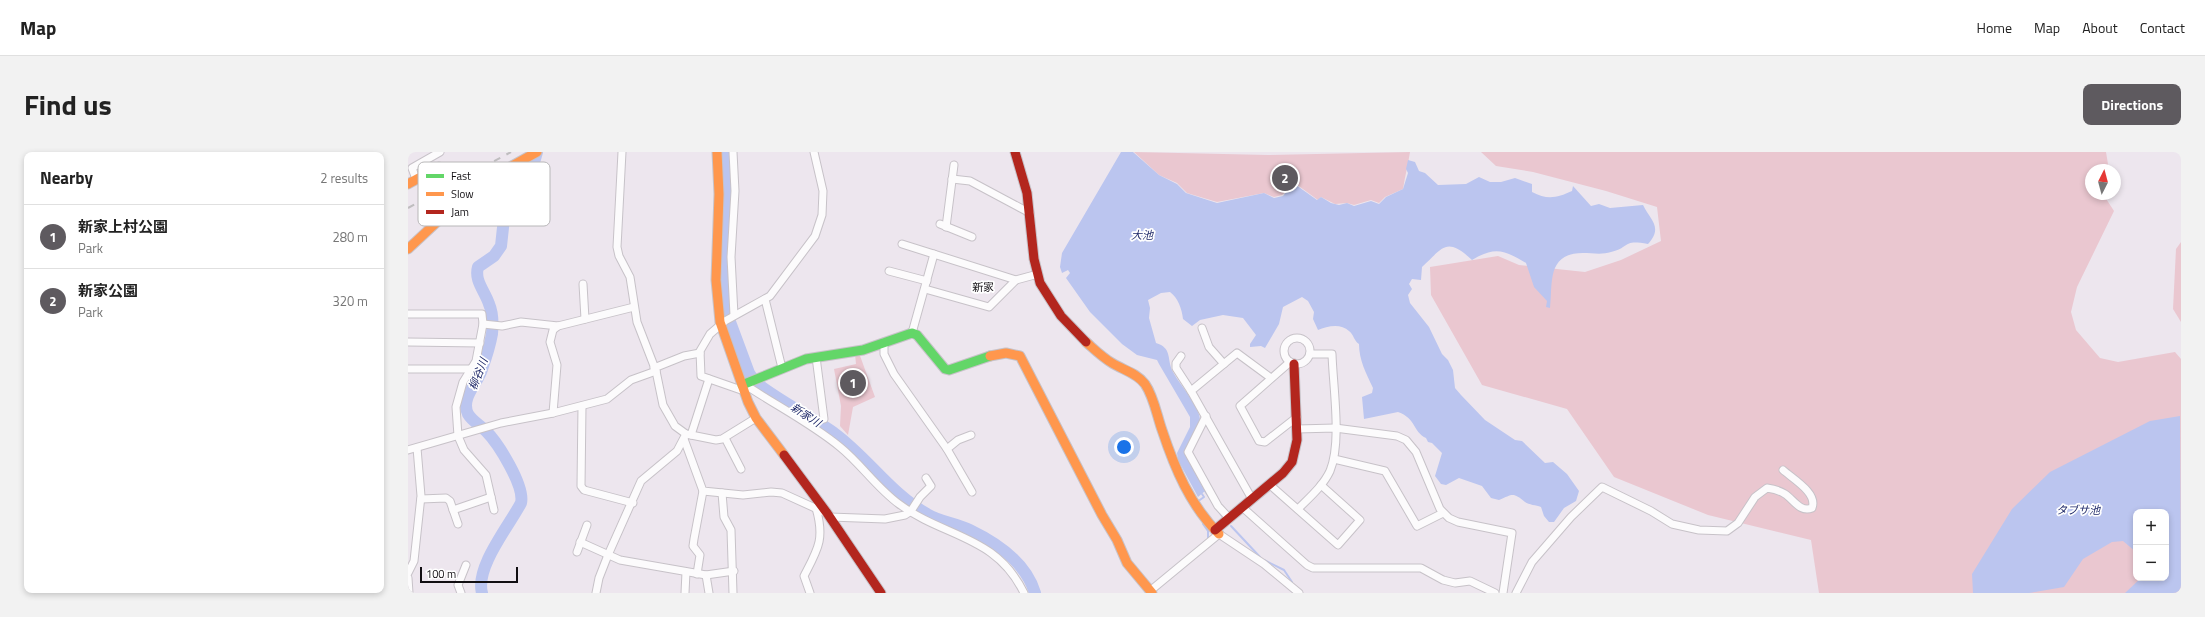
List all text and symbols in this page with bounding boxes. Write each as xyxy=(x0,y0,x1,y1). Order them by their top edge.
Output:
text: Map xyxy=(20,13,56,42)
text: Home xyxy=(1977,17,2012,38)
text: Map xyxy=(2034,17,2060,38)
text: About xyxy=(2082,17,2118,38)
text: Contact xyxy=(2140,17,2185,38)
text: Find us xyxy=(24,83,112,126)
button: Directions xyxy=(2083,84,2181,125)
legend xyxy=(418,162,550,226)
pin: 2 xyxy=(1272,163,1298,193)
north arrow xyxy=(2085,164,2121,200)
text: Nearby xyxy=(40,165,93,191)
text: 2 results xyxy=(320,168,368,188)
text: Fast xyxy=(451,168,471,184)
text: Slow xyxy=(451,186,474,202)
text: Jam xyxy=(451,204,469,220)
text: 新家上村公園 xyxy=(78,215,168,238)
text: 1 xyxy=(49,227,57,247)
text: 280 m xyxy=(332,227,368,247)
water label: 大池 xyxy=(1131,227,1154,243)
text: Park xyxy=(78,238,103,258)
text: 新家公園 xyxy=(78,279,138,302)
district label: 新家 xyxy=(972,279,994,295)
text: 2 xyxy=(49,291,57,311)
text: 320 m xyxy=(332,291,368,311)
text: Park xyxy=(78,302,103,322)
water label: 柳谷川 xyxy=(465,355,492,392)
pin: 1 xyxy=(840,368,866,398)
water label: 新家川 xyxy=(788,399,825,431)
your location xyxy=(1114,437,1134,457)
water label: タブサ池 xyxy=(2056,502,2101,518)
map controls xyxy=(2133,509,2169,581)
button: + xyxy=(2133,509,2169,545)
button: − xyxy=(2133,545,2169,581)
scale bar xyxy=(420,565,518,584)
text: 100 m xyxy=(426,566,456,582)

